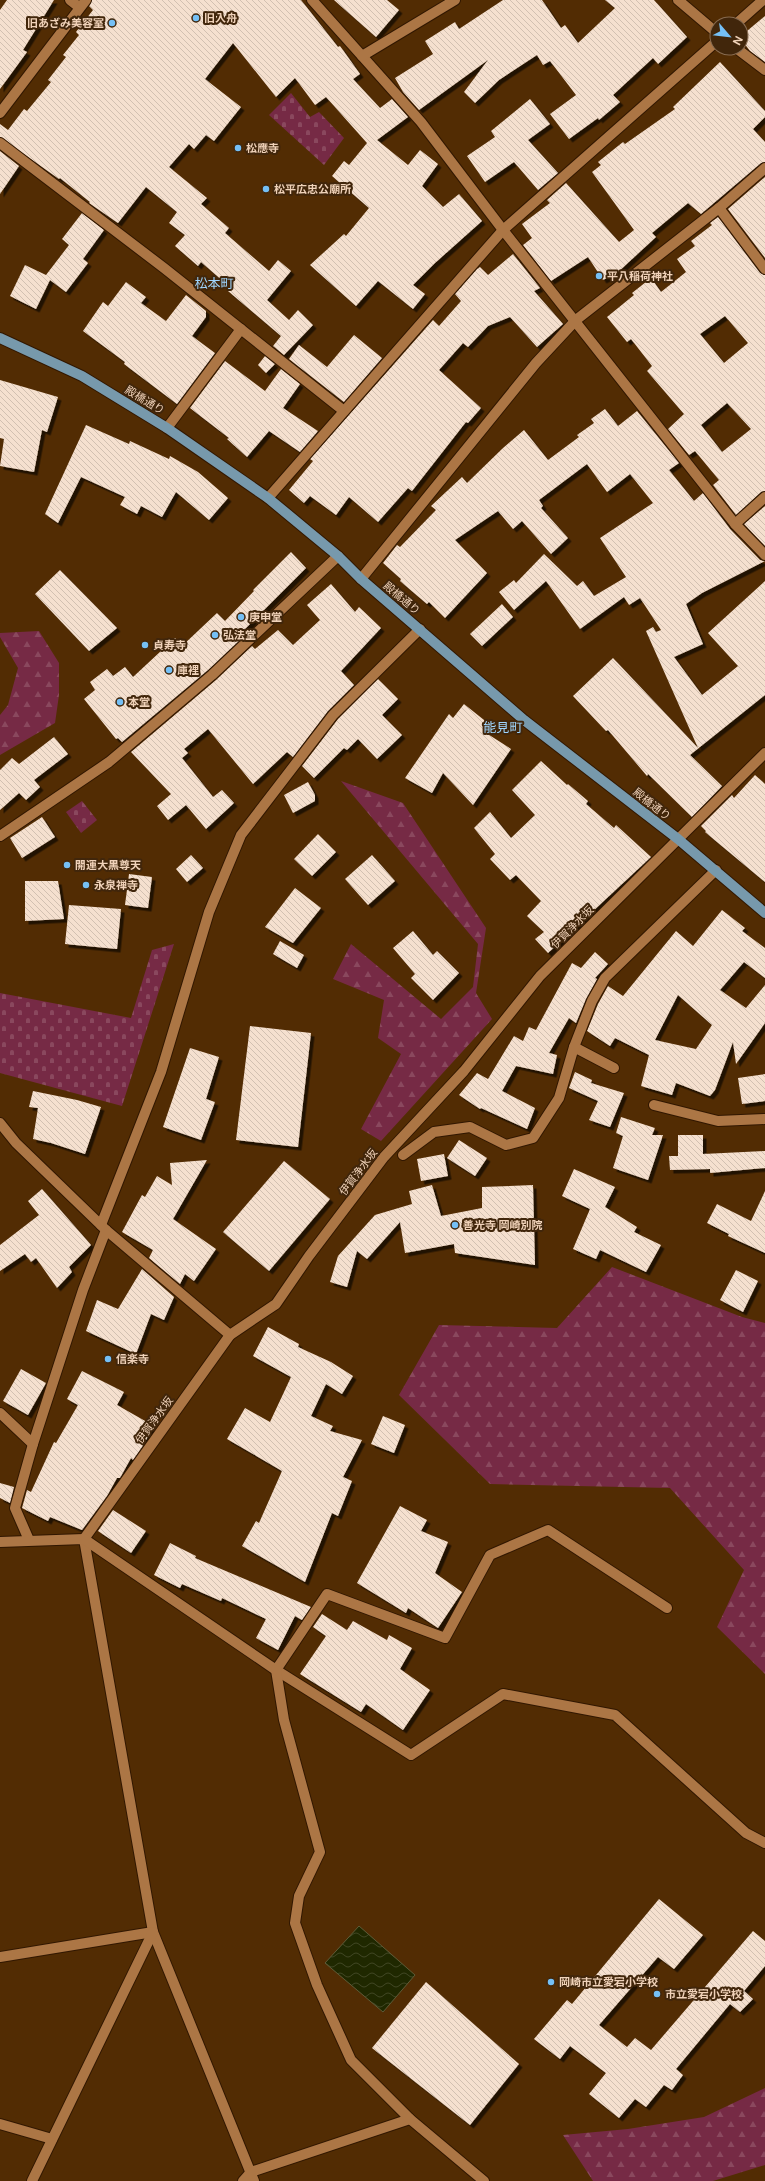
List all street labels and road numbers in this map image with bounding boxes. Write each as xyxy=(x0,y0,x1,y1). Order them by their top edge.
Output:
street label: 殿橋通り xyxy=(123,383,167,417)
street label: 殿橋通り xyxy=(381,578,423,618)
street label: 殿橋通り xyxy=(630,785,674,823)
street label: 伊賀浄水坂 xyxy=(548,903,596,951)
street label: 伊賀浄水坂 xyxy=(336,1146,380,1198)
street label: 伊賀浄水坂 xyxy=(132,1394,176,1446)

